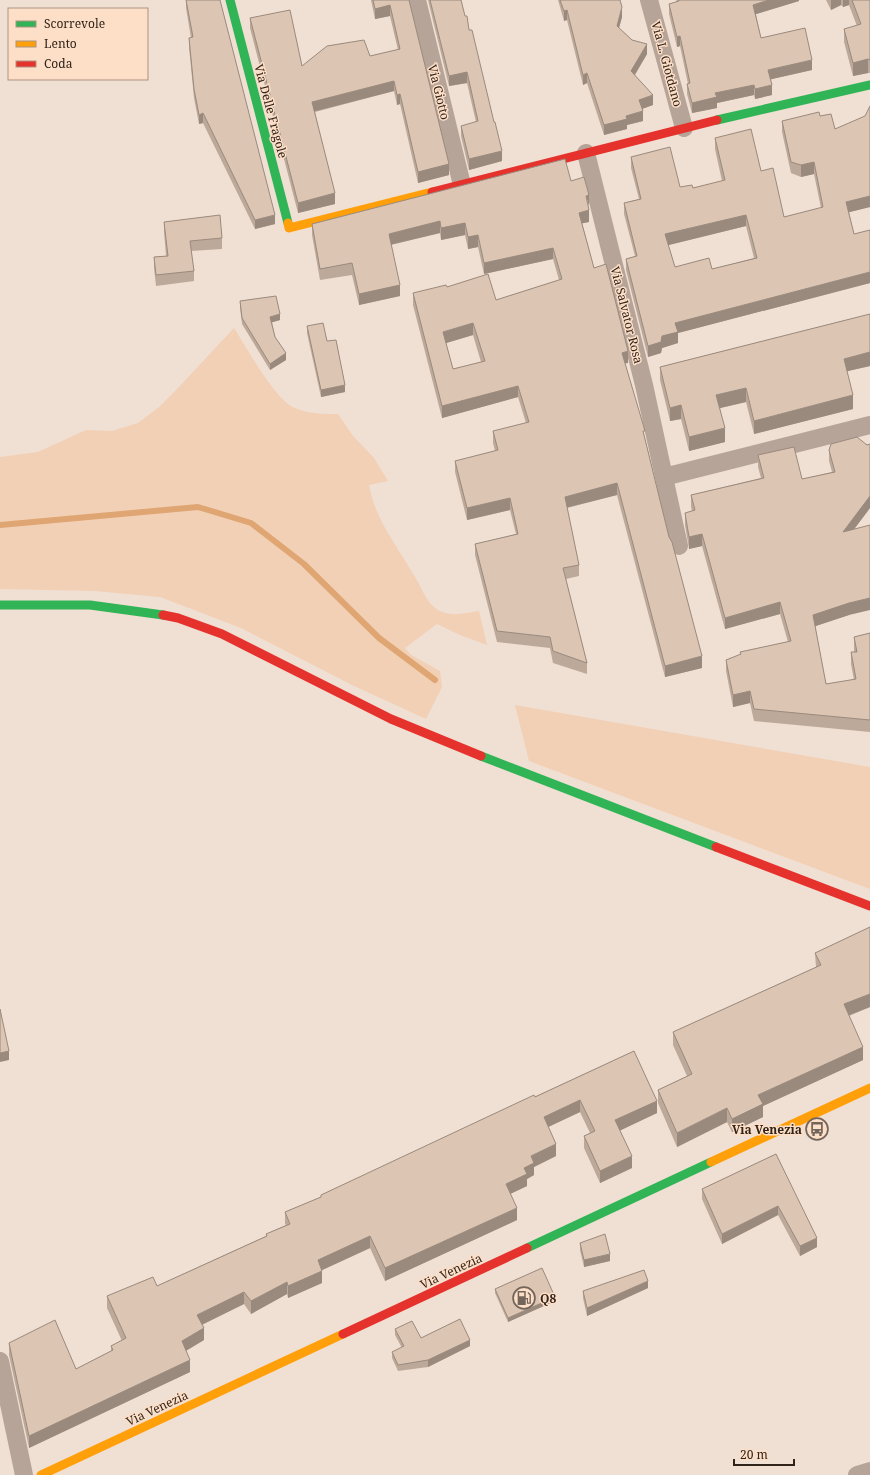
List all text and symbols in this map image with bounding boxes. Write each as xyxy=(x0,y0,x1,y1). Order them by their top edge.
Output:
legend xyxy=(8,8,148,80)
text: Scorrevole xyxy=(44,15,105,32)
street label: Via L. Giotdano xyxy=(647,19,687,109)
text: Lento xyxy=(44,35,77,52)
text: Coda xyxy=(44,55,73,72)
street label: Via Delle Fragole xyxy=(250,62,292,160)
street label: Via Giotto xyxy=(424,63,454,122)
street label: Via Salvator Rosa xyxy=(607,265,647,366)
bus stop icon: Via Venezia xyxy=(804,1116,830,1142)
place label: Via Venezia xyxy=(732,1121,802,1138)
street label: Via Venezia xyxy=(417,1249,485,1293)
fuel station icon: Q8 xyxy=(511,1285,537,1311)
place label: Q8 xyxy=(540,1290,556,1307)
street label: Via Venezia xyxy=(123,1386,191,1430)
scale bar xyxy=(734,1441,794,1467)
text: 20 m xyxy=(740,1446,768,1463)

